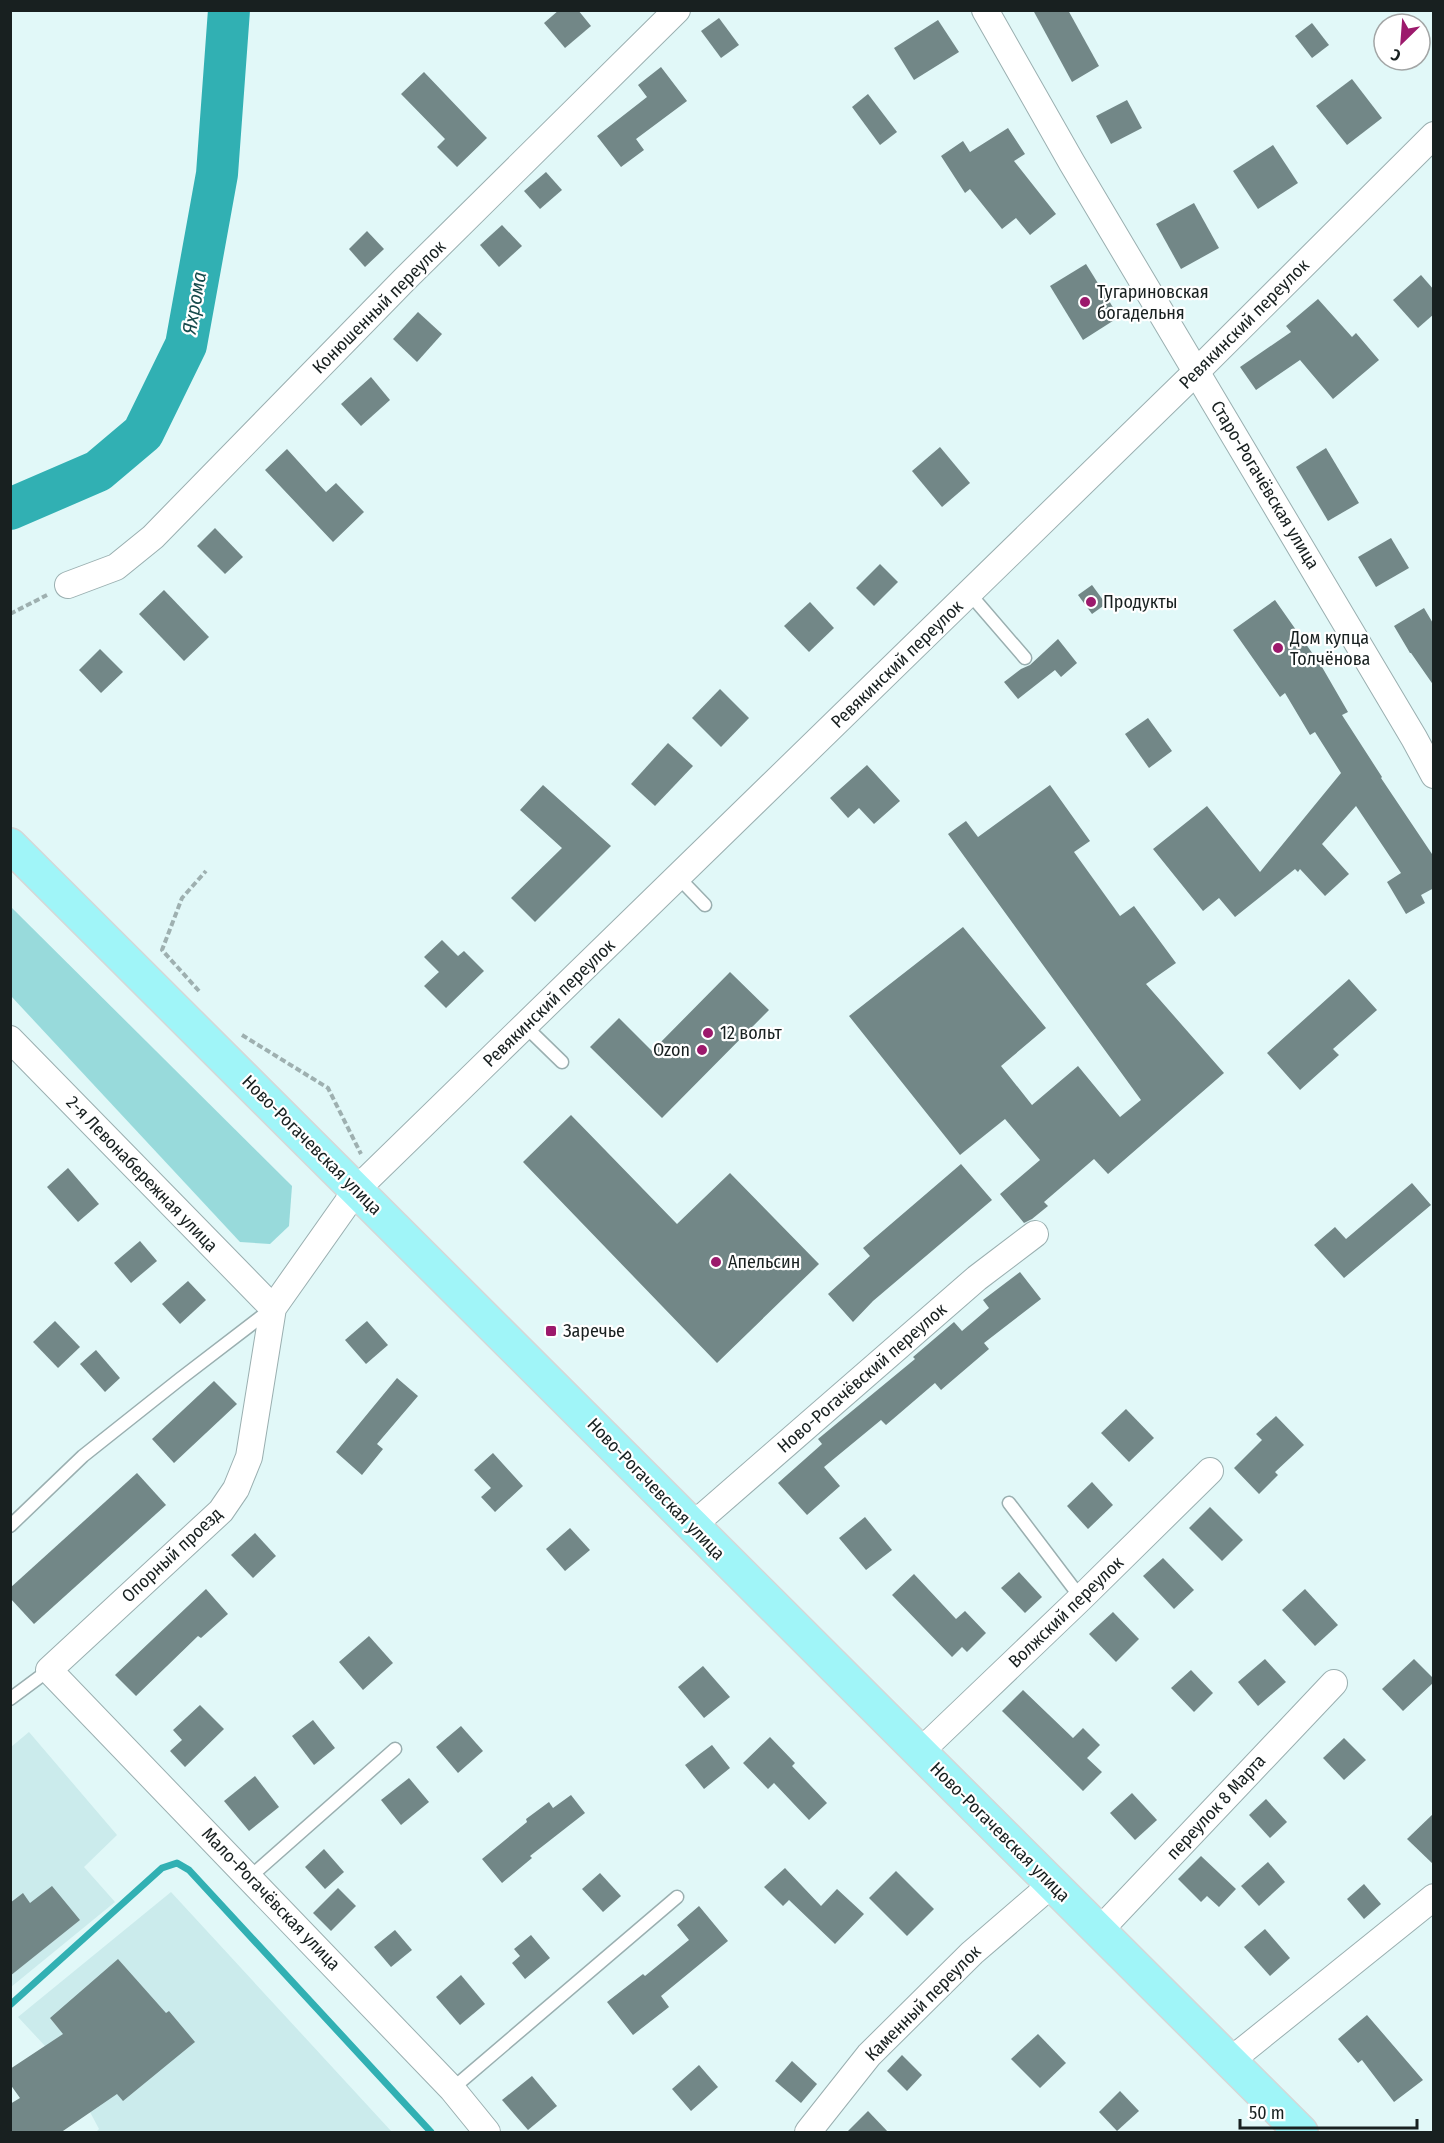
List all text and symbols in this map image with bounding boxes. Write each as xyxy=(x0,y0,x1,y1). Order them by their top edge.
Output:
north arrow xyxy=(1372,12,1432,72)
text: С xyxy=(1388,45,1404,66)
street label: Конюшенный переулок xyxy=(308,235,451,378)
street label: Ревякинский переулок xyxy=(1174,254,1314,394)
water label: Яхрома xyxy=(177,270,211,337)
place label: Тугариновская богадельня xyxy=(1097,281,1209,324)
marker: Тугариновская богадельня xyxy=(1078,295,1092,309)
street label: Старо-Рогачёвская улица xyxy=(1206,397,1324,573)
place label: Продукты xyxy=(1103,591,1178,613)
street label: Ревякинский переулок xyxy=(826,595,968,733)
marker: Продукты xyxy=(1084,595,1098,609)
place label: Дом купца Толчёнова xyxy=(1289,627,1371,670)
marker: Дом купца Толчёнова xyxy=(1271,641,1285,655)
street label: Ревякинский переулок xyxy=(478,934,620,1072)
place label: 12 вольт xyxy=(720,1022,782,1044)
marker: 12 вольт xyxy=(701,1026,715,1040)
place label: Ozon xyxy=(653,1039,690,1061)
marker: Ozon xyxy=(695,1043,709,1057)
street label: Ново-Рогачевская улица xyxy=(238,1071,387,1220)
street label: 2-я Левонабережная улица xyxy=(62,1091,222,1257)
place label: Апельсин xyxy=(728,1251,800,1273)
marker: Апельсин xyxy=(709,1255,723,1269)
street label: Ново-Рогачёвский переулок xyxy=(773,1298,952,1458)
place label: Заречье xyxy=(563,1320,625,1342)
marker: Заречье xyxy=(544,1324,558,1338)
street label: Ново-Рогачевская улица xyxy=(583,1414,730,1565)
street label: Опорный проезд xyxy=(117,1503,227,1607)
street label: Волжский переулок xyxy=(1004,1551,1128,1672)
street label: переулок 8 Марта xyxy=(1162,1750,1270,1864)
street label: Ново-Рогачевская улица xyxy=(926,1758,1075,1907)
street label: Мало-Рогачёвская улица xyxy=(197,1823,345,1975)
street label: Каменный переулок xyxy=(860,1940,986,2066)
scale bar xyxy=(1240,2092,1417,2130)
text: 50 m xyxy=(1249,2102,1285,2124)

